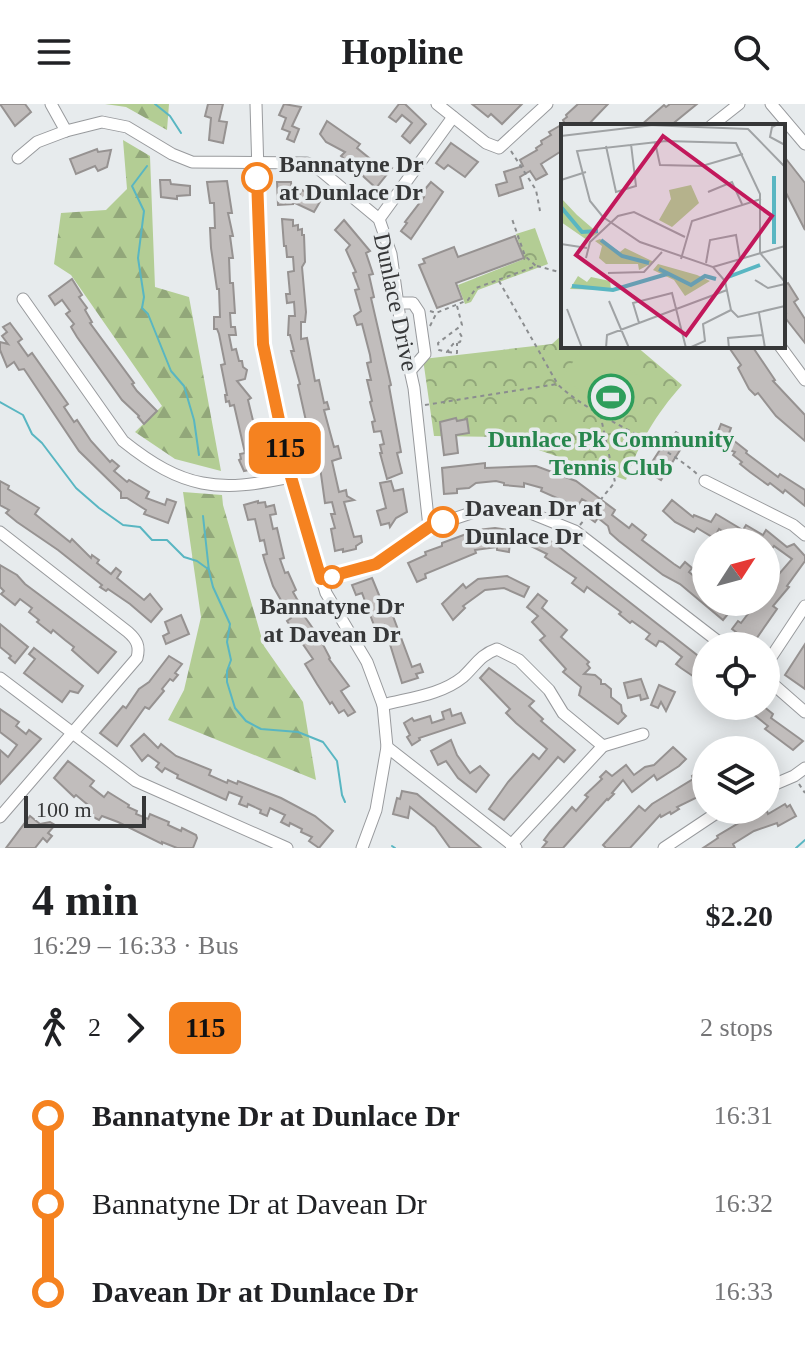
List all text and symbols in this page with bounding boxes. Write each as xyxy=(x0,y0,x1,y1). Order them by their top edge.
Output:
icon: menu xyxy=(32,30,76,74)
icon: search xyxy=(729,30,773,74)
text: Hopline xyxy=(341,32,464,72)
inset map xyxy=(561,124,785,348)
place label: Bannatyne Dr at Dunlace Dr xyxy=(279,151,424,205)
marker: Bannatyne Dr at Dunlace Dr xyxy=(242,163,272,193)
street label: Dunlace Drive xyxy=(369,231,423,373)
sports icon: Dunlace Pk Community Tennis Club xyxy=(587,373,635,421)
line badge: 115 xyxy=(239,422,331,474)
place label: Dunlace Pk Community Tennis Club xyxy=(488,426,734,480)
text: 115 xyxy=(265,432,305,463)
place label: Davean Dr at Dunlace Dr xyxy=(465,495,602,549)
marker: Davean Dr at Dunlace Dr xyxy=(428,507,458,537)
north arrow xyxy=(692,528,780,616)
map controls xyxy=(692,528,780,824)
marker: Bannatyne Dr at Davean Dr xyxy=(321,566,343,588)
place label: Bannatyne Dr at Davean Dr xyxy=(260,593,405,647)
button: locate xyxy=(692,632,780,720)
button: layers xyxy=(692,736,780,824)
scale bar xyxy=(24,792,146,828)
text: 100 m xyxy=(36,797,92,822)
text: 4 min xyxy=(32,876,138,925)
text: $2.20 xyxy=(706,899,773,932)
text: 16:29 – 16:33 · Bus xyxy=(32,931,239,960)
icon: walk xyxy=(32,1006,76,1050)
icon: forward xyxy=(113,1006,157,1050)
text: 115 xyxy=(185,1012,225,1043)
text: 2 xyxy=(88,1013,101,1042)
text: 2 stops xyxy=(700,1013,773,1042)
text: Bannatyne Dr at Dunlace Dr xyxy=(92,1099,460,1132)
text: 16:31 xyxy=(714,1101,773,1130)
text: Bannatyne Dr at Davean Dr xyxy=(92,1187,427,1220)
text: 16:32 xyxy=(714,1189,773,1218)
text: Davean Dr at Dunlace Dr xyxy=(92,1275,418,1308)
text: 16:33 xyxy=(714,1277,773,1306)

